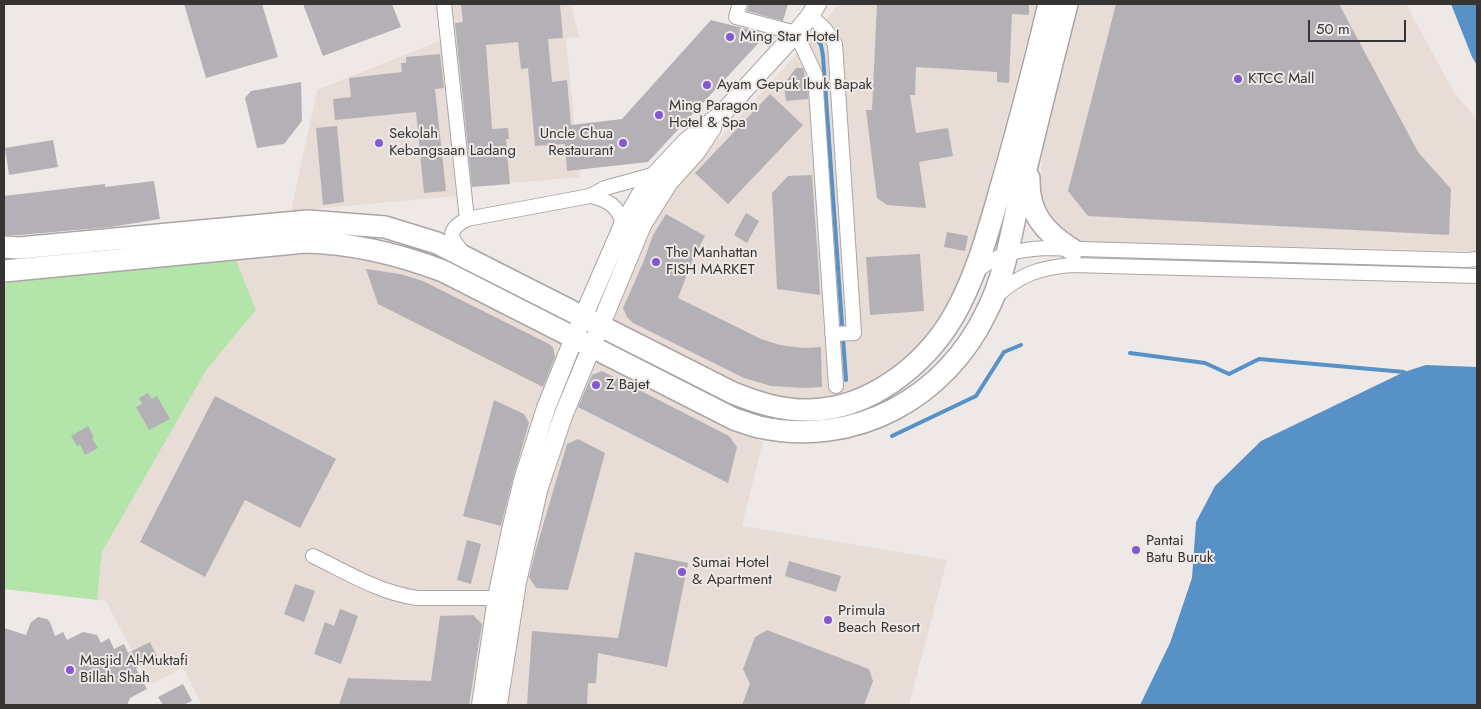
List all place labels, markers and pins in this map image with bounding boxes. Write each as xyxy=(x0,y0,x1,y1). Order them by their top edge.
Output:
place label: Ming Star Hotel xyxy=(740,28,839,46)
marker: Ming Star Hotel xyxy=(724,31,736,43)
place label: KTCC Mall xyxy=(1248,70,1314,88)
marker: KTCC Mall xyxy=(1232,73,1244,85)
place label: Ayam Gepuk Ibuk Bapak xyxy=(717,76,872,94)
marker: Ayam Gepuk Ibuk Bapak xyxy=(701,79,713,91)
place label: Ming Paragon Hotel & Spa xyxy=(669,97,758,132)
marker: Ming Paragon Hotel & Spa xyxy=(653,109,665,121)
place label: Sekolah Kebangsaan Ladang xyxy=(389,125,516,160)
place label: Uncle Chua Restaurant xyxy=(540,125,613,160)
marker: Sekolah Kebangsaan Ladang xyxy=(373,137,385,149)
marker: Uncle Chua Restaurant xyxy=(617,137,629,149)
place label: The Manhattan FISH MARKET xyxy=(666,244,758,279)
marker: The Manhattan FISH MARKET xyxy=(650,256,662,268)
place label: Z Bajet xyxy=(606,376,649,394)
marker: Z Bajet xyxy=(590,379,602,391)
place label: Pantai Batu Buruk xyxy=(1146,532,1213,567)
marker: Pantai Batu Buruk xyxy=(1130,544,1142,556)
place label: Sumai Hotel & Apartment xyxy=(692,554,772,589)
marker: Sumai Hotel & Apartment xyxy=(676,566,688,578)
place label: Primula Beach Resort xyxy=(838,602,920,637)
marker: Primula Beach Resort xyxy=(822,614,834,626)
place label: Masjid Al-Muktafi Billah Shah xyxy=(80,652,188,687)
marker: Masjid Al-Muktafi Billah Shah xyxy=(64,664,76,676)

